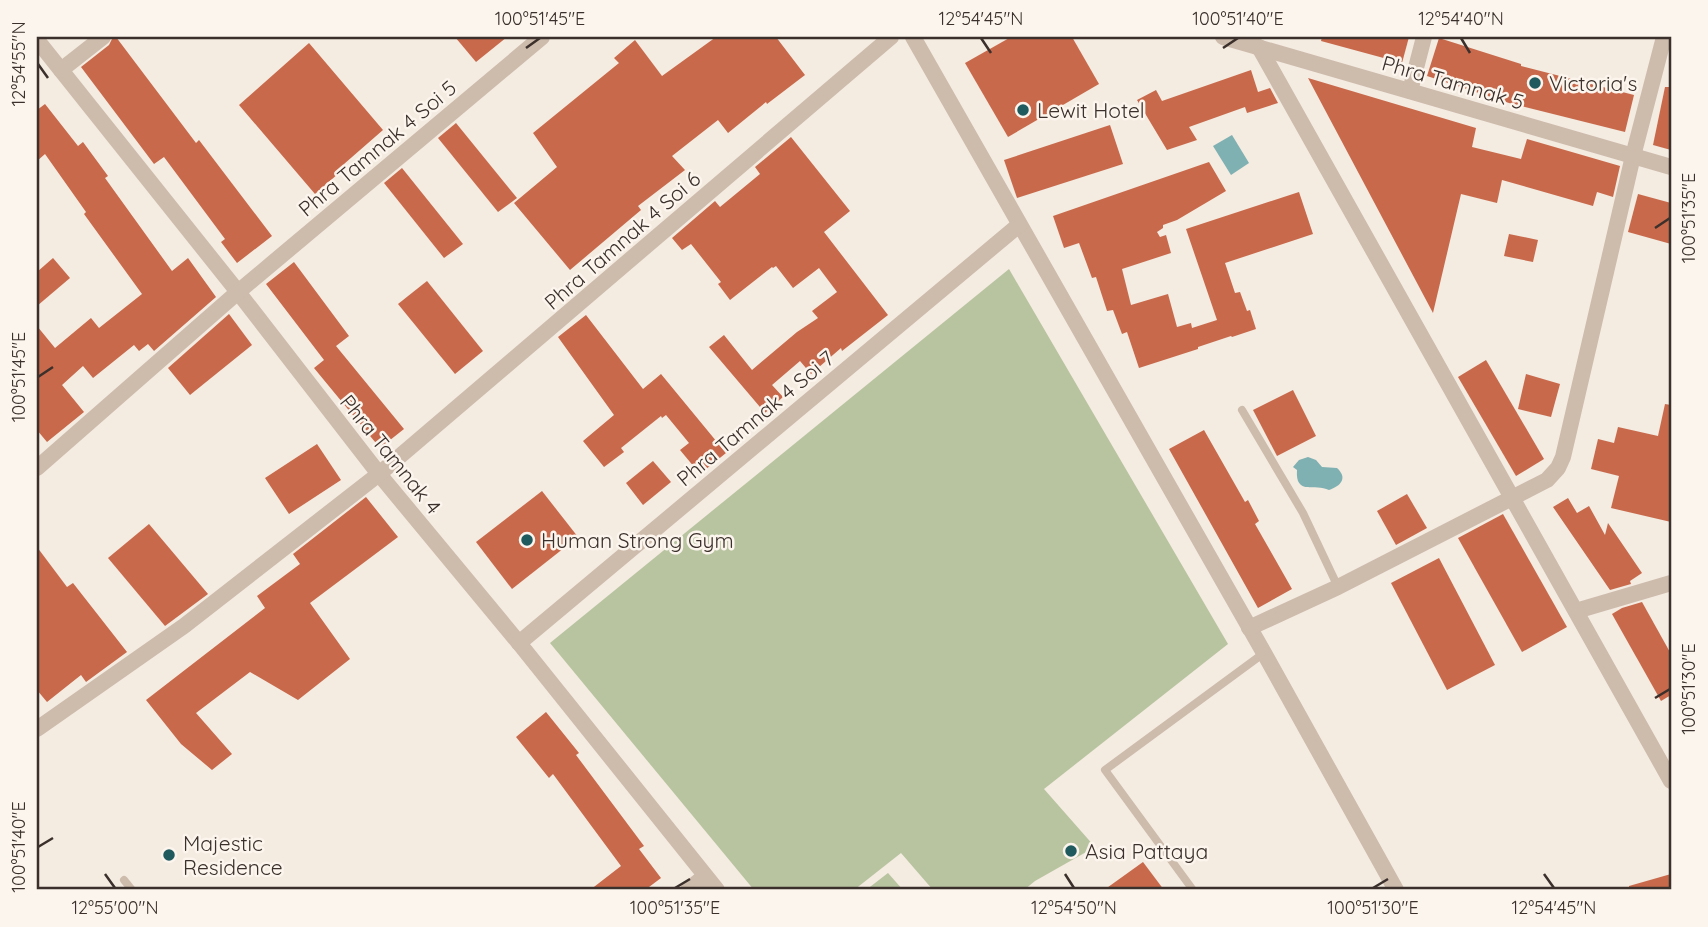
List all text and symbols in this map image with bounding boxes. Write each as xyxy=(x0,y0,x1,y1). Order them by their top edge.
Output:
text: 100°51'45"E xyxy=(495,7,585,30)
text: 12°54'45"N xyxy=(939,7,1023,30)
text: 100°51'40"E xyxy=(1192,7,1284,30)
text: 12°54'40"N xyxy=(1418,7,1504,30)
text: 12°54'55"N xyxy=(7,22,30,107)
street label: Phra Tamnak 5 xyxy=(1379,49,1527,115)
place label: Victoria's xyxy=(1549,70,1637,96)
street label: Phra Tamnak 4 Soi 5 xyxy=(293,74,461,222)
marker: Victoria's xyxy=(1527,75,1543,91)
place label: Lewit Hotel xyxy=(1037,97,1145,123)
marker: Lewit Hotel xyxy=(1015,102,1031,118)
street label: Phra Tamnak 4 Soi 6 xyxy=(539,165,705,315)
text: 100°51'35"E xyxy=(1677,173,1700,263)
text: 100°51'45"E xyxy=(7,332,30,422)
street label: Phra Tamnak 4 Soi 7 xyxy=(671,344,839,491)
street label: Phra Tamnak 4 xyxy=(335,389,447,519)
place label: Human Strong Gym xyxy=(541,527,734,553)
marker: Human Strong Gym xyxy=(519,532,535,548)
text: 100°51'30"E xyxy=(1677,643,1700,735)
text: 100°51'40"E xyxy=(7,801,30,893)
place label: Majestic Residence xyxy=(183,830,283,880)
place label: Asia Pattaya xyxy=(1085,838,1208,864)
marker: Asia Pattaya xyxy=(1063,843,1079,859)
marker: Majestic Residence xyxy=(161,847,177,863)
text: 12°55'00"N xyxy=(71,896,159,919)
text: 100°51'35"E xyxy=(630,896,720,919)
text: 12°54'50"N xyxy=(1031,896,1117,919)
text: 100°51'30"E xyxy=(1327,896,1419,919)
text: 12°54'45"N xyxy=(1512,896,1596,919)

